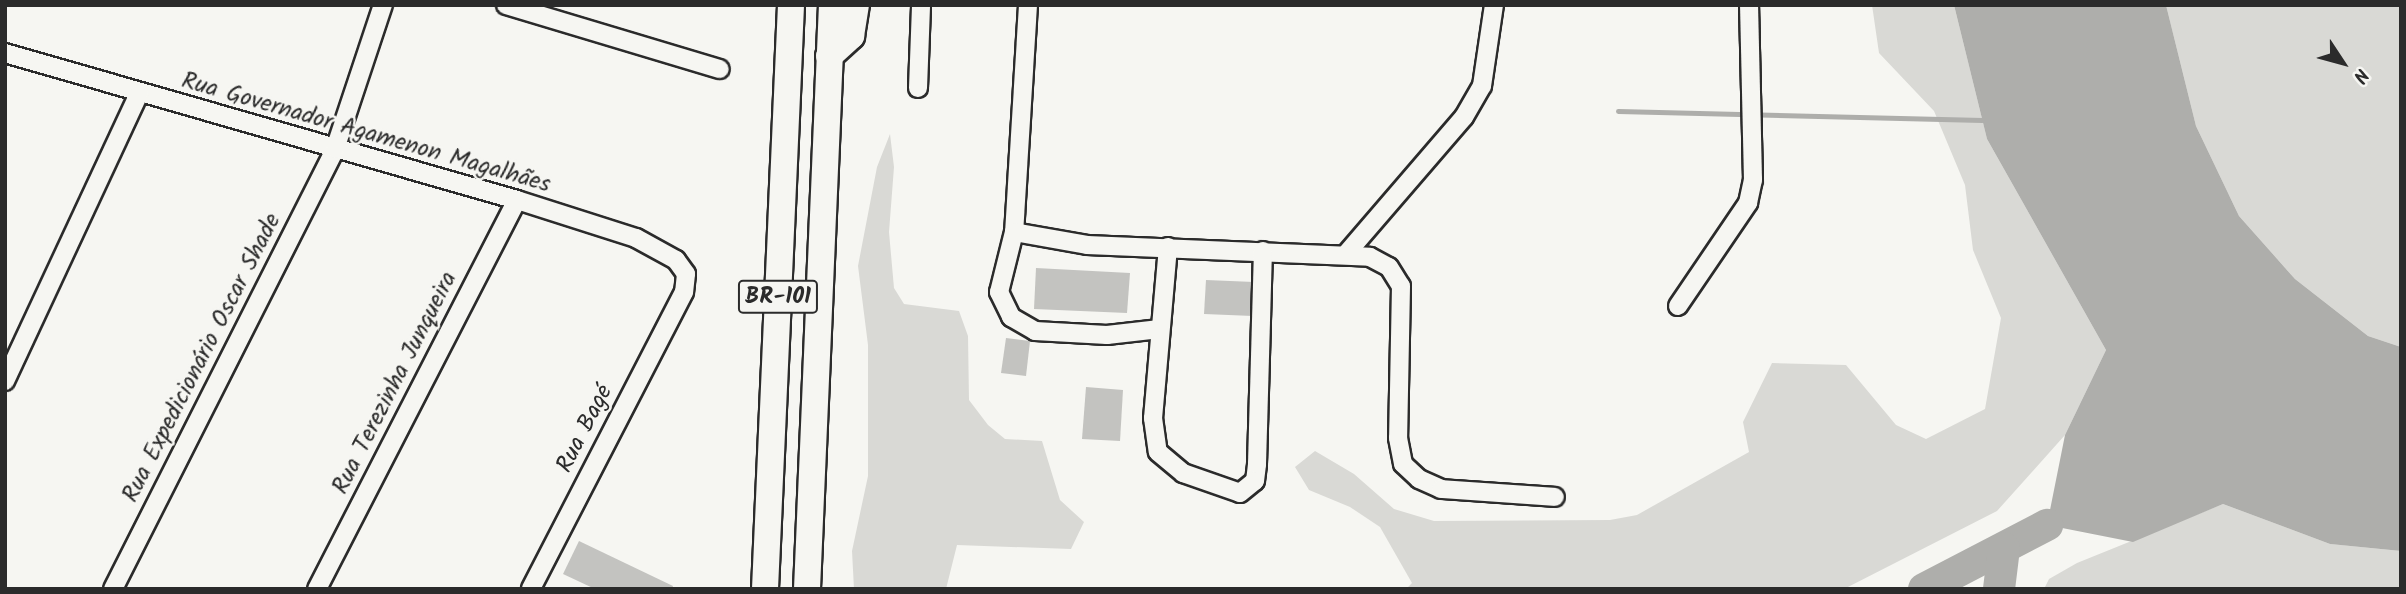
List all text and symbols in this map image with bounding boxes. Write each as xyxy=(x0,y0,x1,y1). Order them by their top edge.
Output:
north arrow xyxy=(2308,28,2378,98)
text: N xyxy=(2344,62,2376,89)
street label: Rua Governador Agamenon Magalhães xyxy=(178,66,554,200)
street label: Rua Expedicionário Oscar Shade xyxy=(116,209,288,507)
street label: Rua Terezinha Junqueira xyxy=(326,267,464,499)
road number: BR-101 xyxy=(738,278,818,316)
street label: Rua Bagé xyxy=(551,380,619,478)

